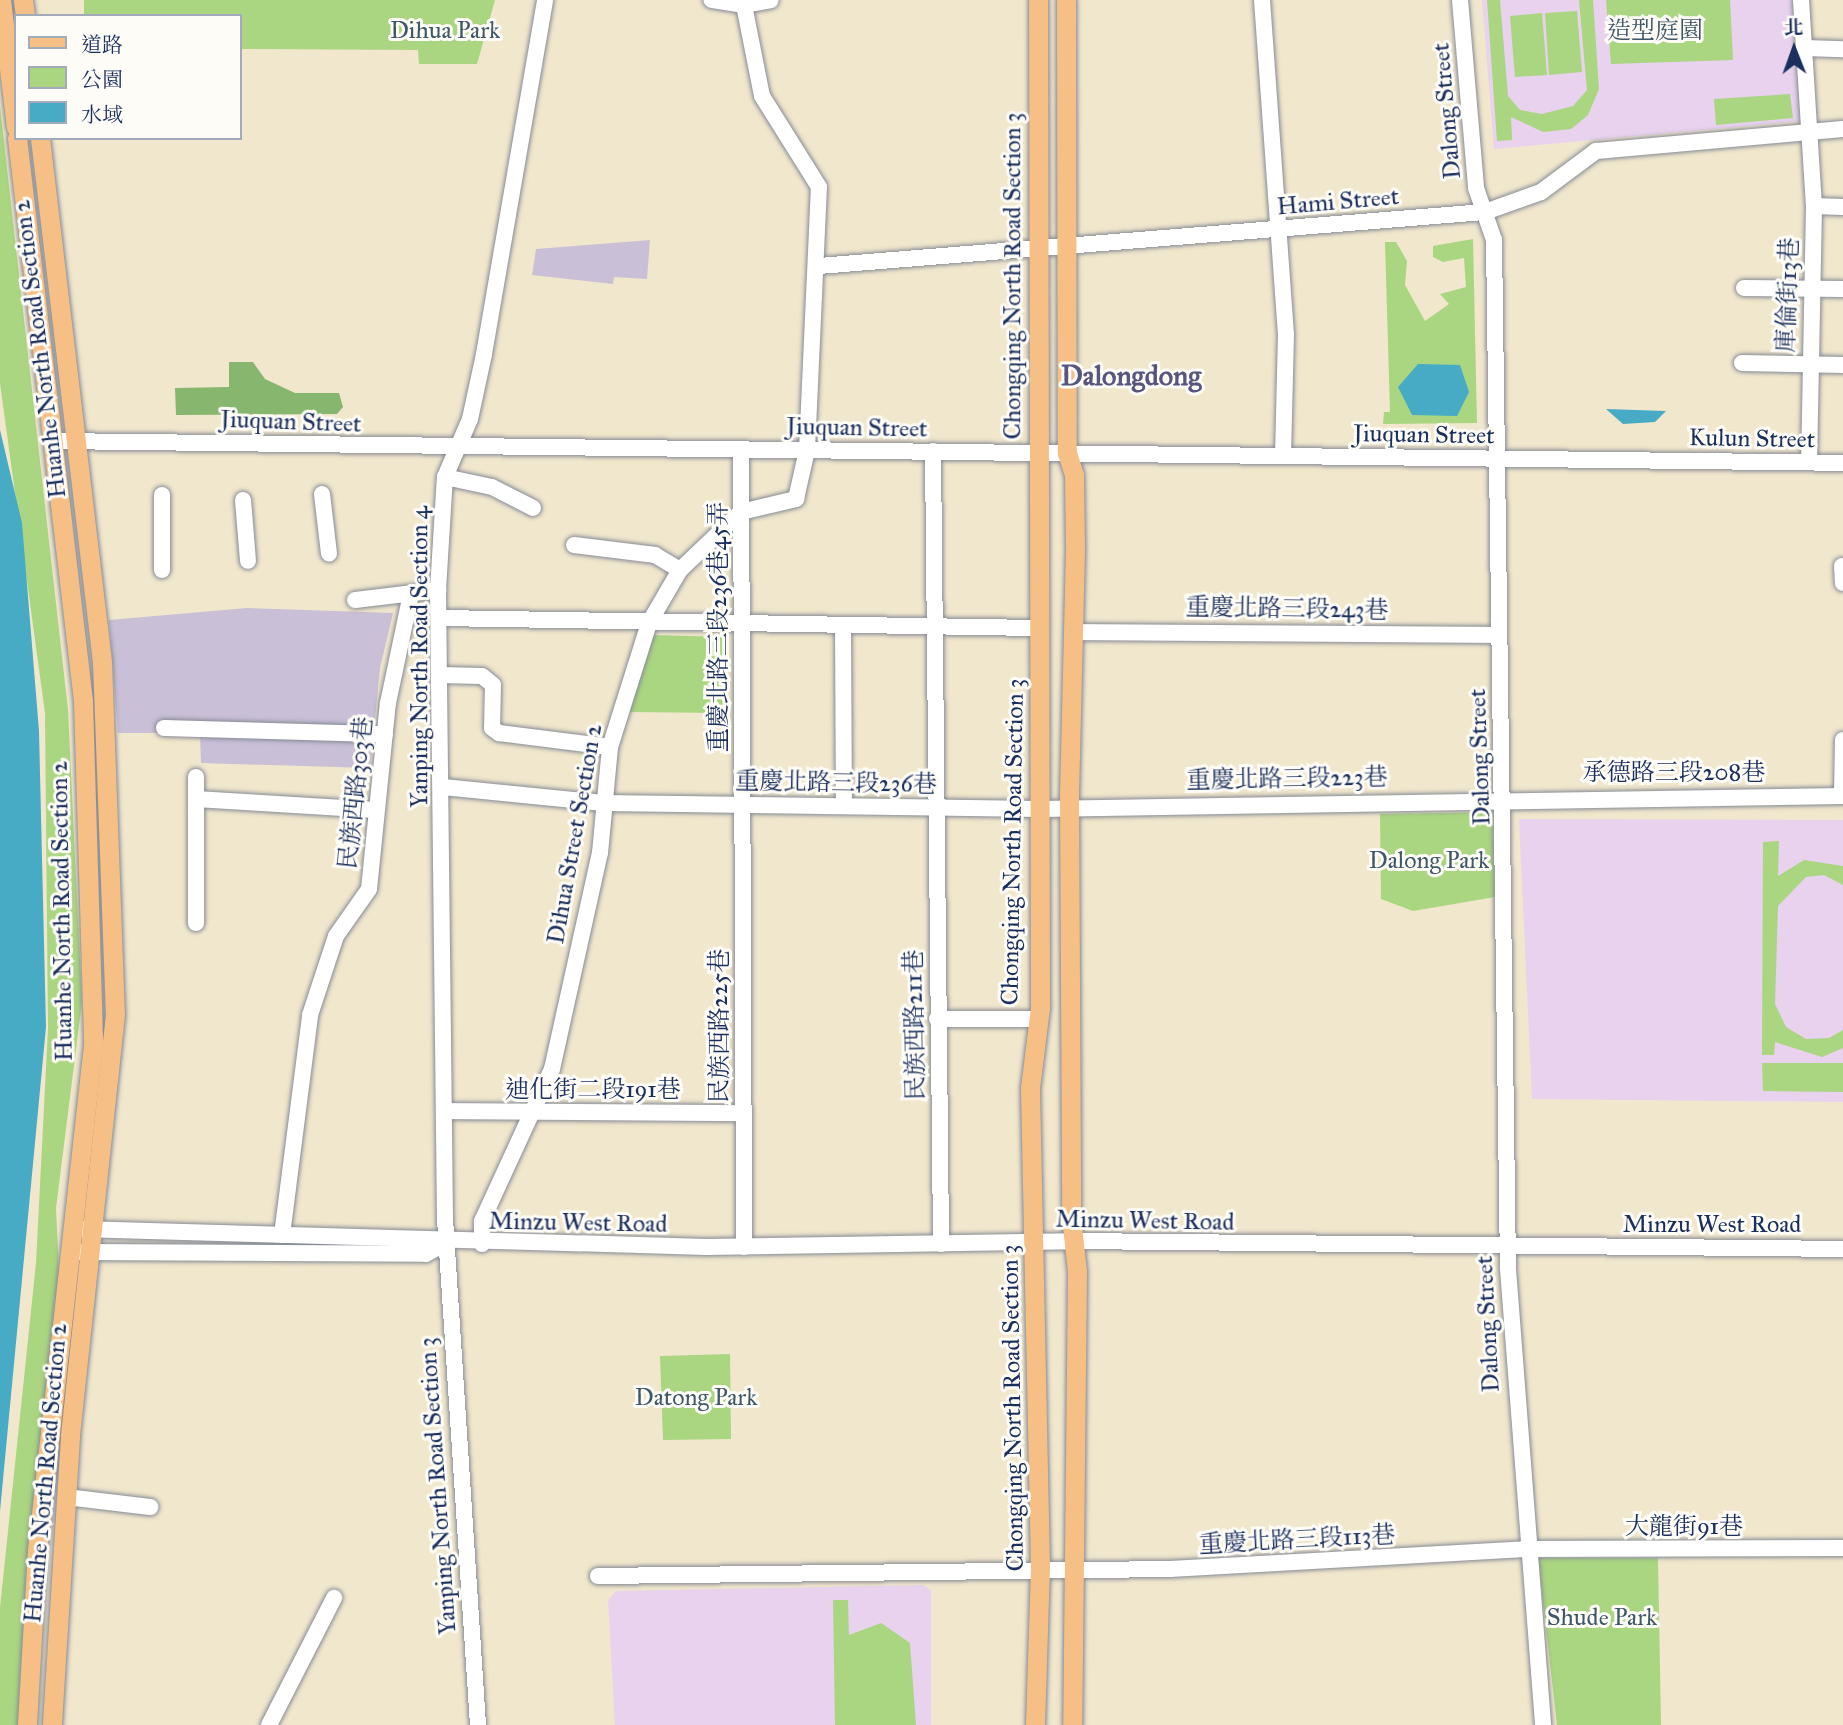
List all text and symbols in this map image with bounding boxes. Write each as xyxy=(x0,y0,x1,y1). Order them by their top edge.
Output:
legend xyxy=(14,14,242,140)
north arrow xyxy=(1759,14,1829,84)
text: 北 xyxy=(1784,16,1803,39)
park label: Dihua Park xyxy=(390,17,500,45)
park label: 造型庭園 xyxy=(1607,17,1703,45)
text: 道路 xyxy=(81,32,123,58)
street label: Dalong Street xyxy=(1427,42,1467,180)
text: 公園 xyxy=(81,67,123,93)
text: 水域 xyxy=(81,102,123,128)
street label: Chongqing North Road Section 3 xyxy=(999,113,1027,439)
street label: Hami Street xyxy=(1276,182,1400,222)
street label: Huanhe North Road Section 2 xyxy=(7,198,73,500)
street label: 庫倫街13巷 xyxy=(1772,237,1804,353)
district label: Dalongdong xyxy=(1061,359,1201,393)
street label: Jiuquan Street xyxy=(220,405,362,439)
street label: Jiuquan Street xyxy=(786,412,928,444)
street label: Jiuquan Street xyxy=(1353,419,1495,451)
street label: Kulun Street xyxy=(1689,423,1815,455)
street label: 重慶北路三段236巷45弄 xyxy=(705,502,733,752)
street label: Yanping North Road Section 4 xyxy=(406,506,434,808)
street label: 重慶北路三段243巷 xyxy=(1185,593,1389,625)
street label: Chongqing North Road Section 3 xyxy=(996,678,1030,1006)
street label: Dalong Street xyxy=(1463,688,1497,826)
street label: 民族西路303巷 xyxy=(334,715,378,871)
street label: Dihua Street Section 2 xyxy=(541,722,609,946)
street label: 承德路三段208巷 xyxy=(1583,759,1765,787)
street label: Huanhe North Road Section 2 xyxy=(45,761,79,1061)
street label: 重慶北路三段223巷 xyxy=(1186,763,1388,795)
street label: 重慶北路三段236巷 xyxy=(735,767,937,799)
park label: Dalong Park xyxy=(1369,847,1489,875)
street label: 民族西路225巷 xyxy=(706,949,734,1103)
street label: 民族西路211巷 xyxy=(899,949,931,1101)
street label: 迪化街二段191巷 xyxy=(505,1076,681,1104)
street label: Minzu West Road xyxy=(1055,1205,1235,1237)
street label: Minzu West Road xyxy=(488,1207,668,1239)
street label: Minzu West Road xyxy=(1623,1211,1801,1239)
street label: Chongqing North Road Section 3 xyxy=(996,1244,1030,1572)
street label: Dalong Street xyxy=(1470,1255,1506,1393)
street label: Huanhe North Road Section 2 xyxy=(19,1322,73,1624)
street label: Yanping North Road Section 3 xyxy=(413,1336,463,1636)
park label: Datong Park xyxy=(635,1384,757,1412)
street label: 大龍街91巷 xyxy=(1625,1513,1743,1541)
street label: 重慶北路三段113巷 xyxy=(1198,1520,1396,1560)
park label: Shude Park xyxy=(1547,1604,1657,1632)

